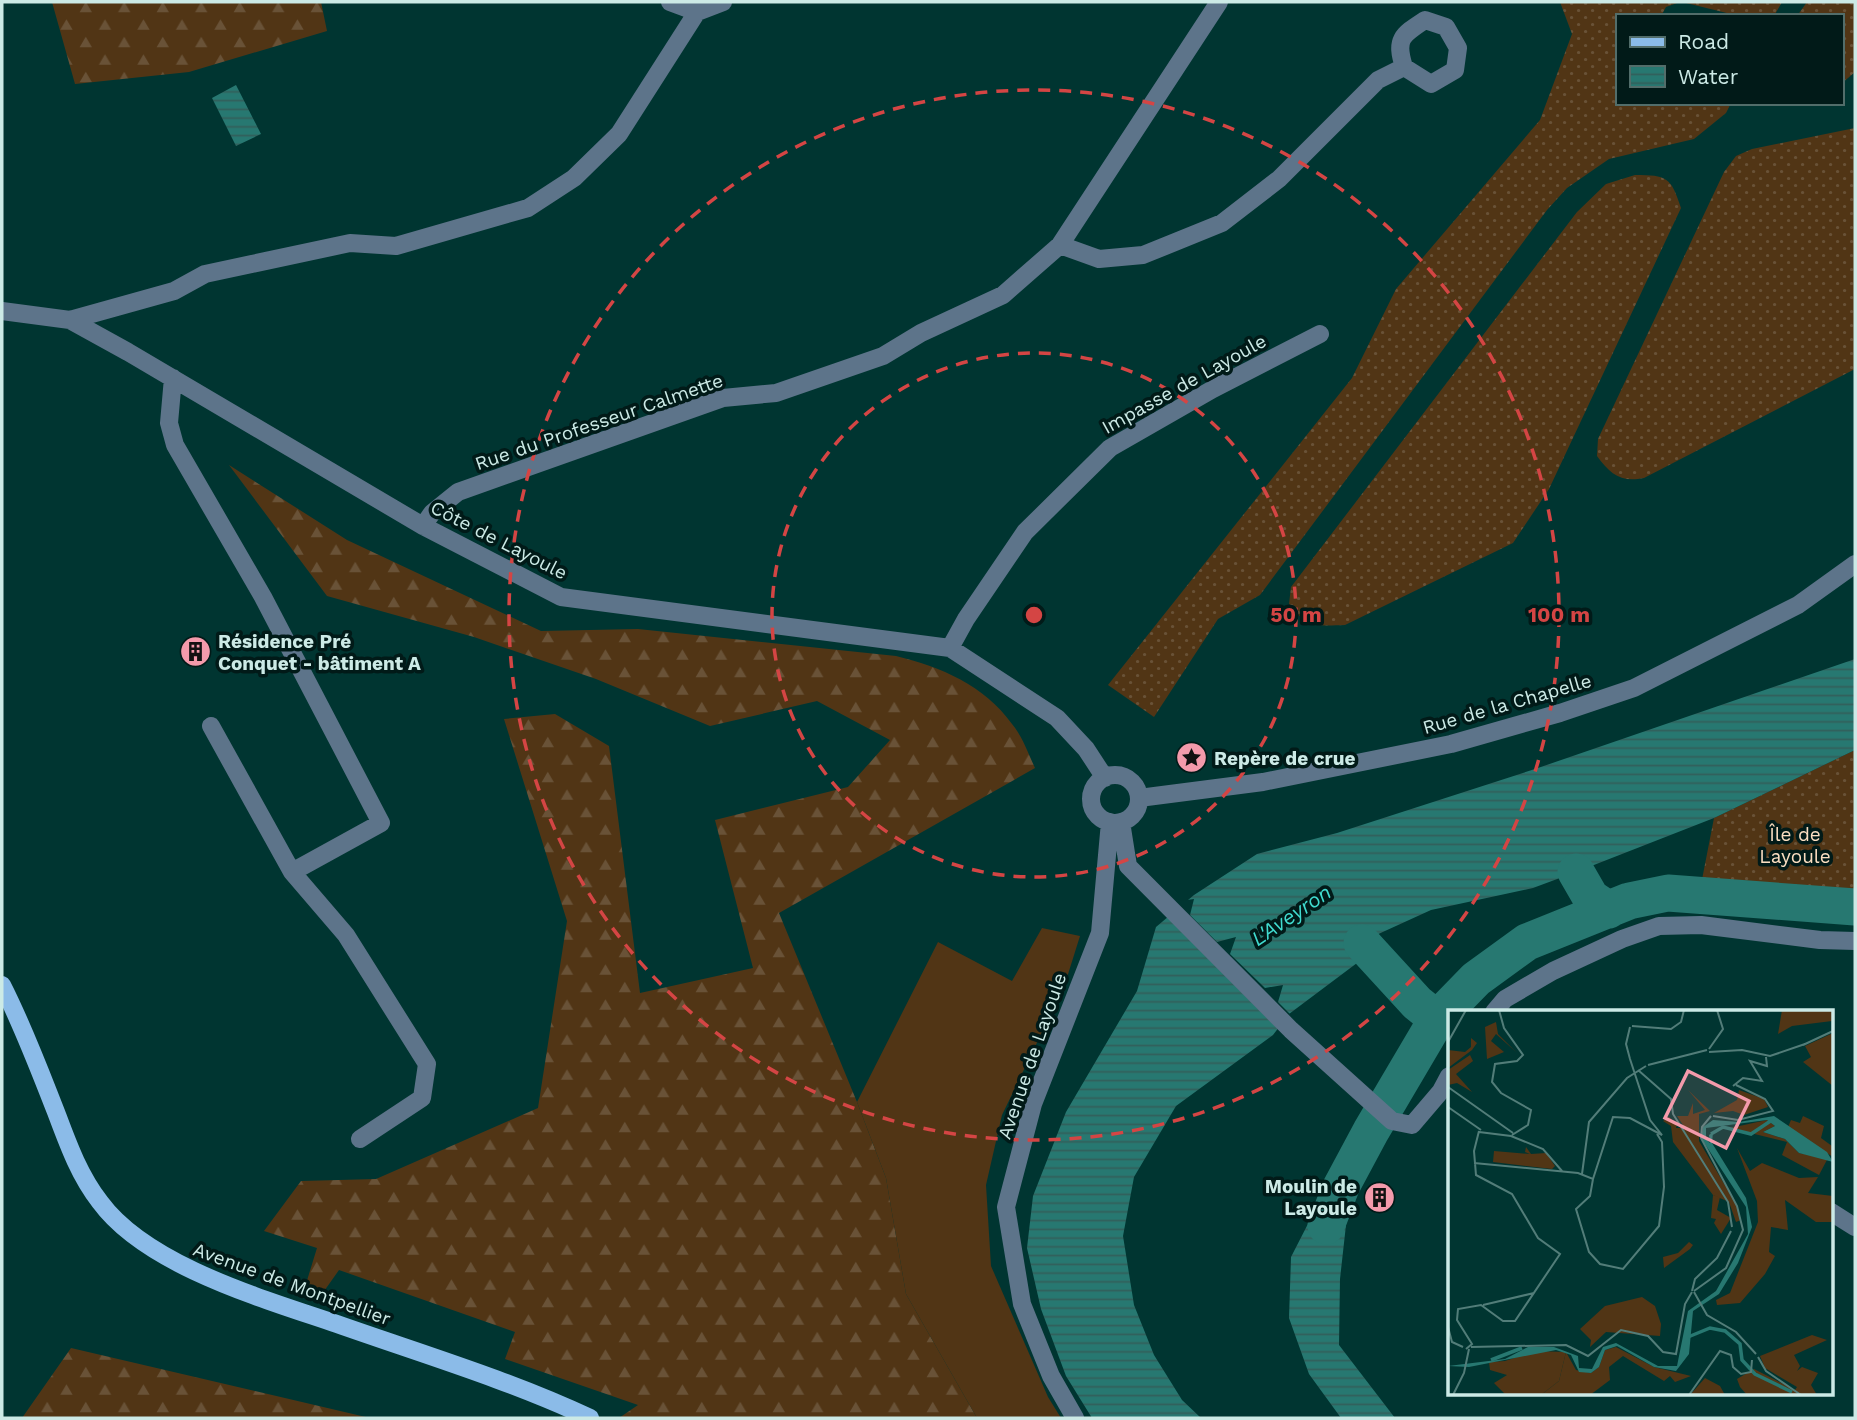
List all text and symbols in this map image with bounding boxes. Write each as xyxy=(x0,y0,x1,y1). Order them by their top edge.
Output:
legend xyxy=(1616,14,1843,105)
text: Road xyxy=(1678,29,1729,54)
text: Water xyxy=(1678,64,1739,89)
street label: Impasse de Layoule xyxy=(1098,329,1270,439)
street label: Rue du Professeur Calmette xyxy=(472,369,726,475)
street label: Côte de Layoule xyxy=(427,496,571,584)
text: 50 m xyxy=(1270,602,1322,627)
text: 100 m xyxy=(1528,602,1590,627)
centre of rings xyxy=(1022,603,1046,627)
place label: Résidence Pré Conquet - bâtiment A xyxy=(218,630,421,675)
building icon: Résidence Pré Conquet - bâtiment A xyxy=(178,635,212,669)
street label: Rue de la Chapelle xyxy=(1420,669,1594,739)
place icon: Repère de crue xyxy=(1174,741,1208,775)
place label: Repère de crue xyxy=(1214,747,1355,770)
park label: Île de Layoule xyxy=(1759,823,1831,868)
water label: L'Aveyron xyxy=(1246,879,1336,951)
street label: Avenue de Layoule xyxy=(993,970,1071,1142)
inset map xyxy=(1448,1010,1832,1396)
place label: Moulin de Layoule xyxy=(1265,1175,1357,1220)
building icon: Moulin de Layoule xyxy=(1363,1180,1397,1214)
street label: Avenue de Montpellier xyxy=(190,1238,394,1331)

